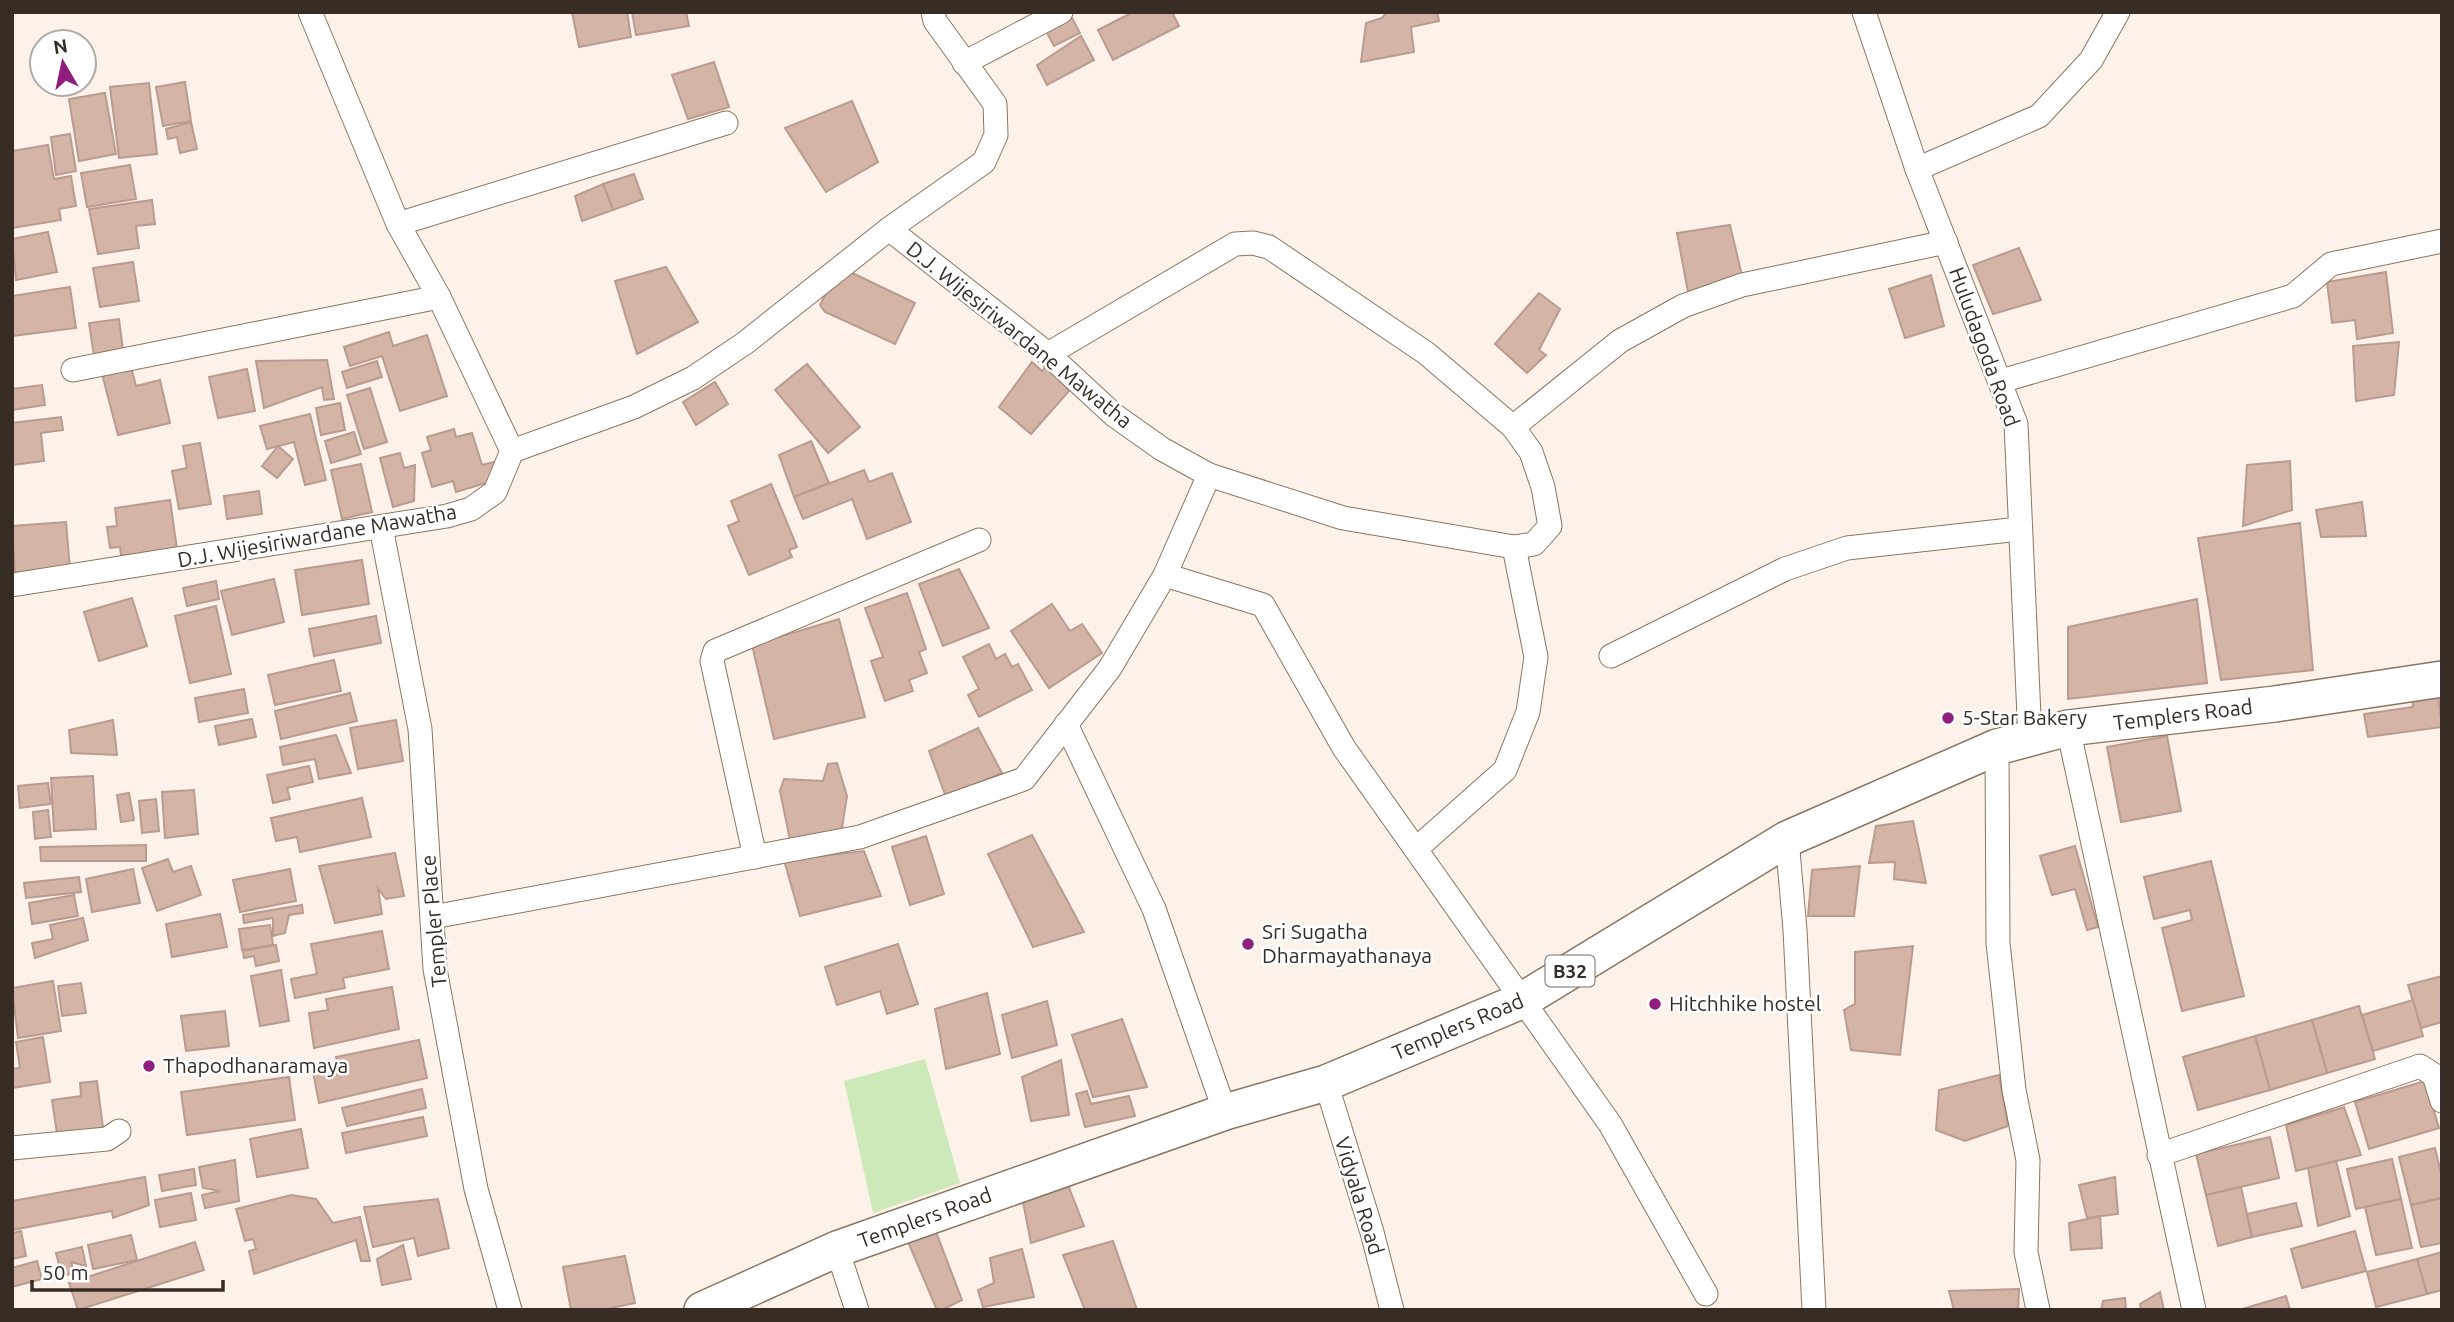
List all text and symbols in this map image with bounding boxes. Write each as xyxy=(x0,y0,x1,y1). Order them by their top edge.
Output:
north arrow xyxy=(28,28,98,98)
text: N xyxy=(52,34,69,58)
street label: D.J. Wijesiriwardane Mawatha xyxy=(902,236,1137,433)
street label: Huludagoda Road xyxy=(1945,264,2025,430)
street label: D.J. Wijesiriwardane Mawatha xyxy=(175,499,458,571)
street label: Templers Road xyxy=(2112,694,2254,734)
place label: 5-Star Bakery xyxy=(1962,705,2087,729)
marker: 5-Star Bakery xyxy=(1940,710,1956,726)
street label: Templer Place xyxy=(415,854,451,988)
place label: Sri Sugatha Dharmayathanaya xyxy=(1262,919,1432,967)
marker: Sri Sugatha Dharmayathanaya xyxy=(1240,936,1256,952)
road number: B32 xyxy=(1546,956,1594,987)
street label: Templers Road xyxy=(1388,988,1527,1064)
place label: Hitchhike hostel xyxy=(1669,991,1821,1015)
marker: Hitchhike hostel xyxy=(1647,996,1663,1012)
place label: Thapodhanaramaya xyxy=(163,1053,348,1077)
marker: Thapodhanaramaya xyxy=(141,1058,157,1074)
street label: Vidyala Road xyxy=(1331,1134,1389,1257)
street label: Templers Road xyxy=(855,1182,995,1252)
scale bar xyxy=(32,1248,222,1292)
text: 50 m xyxy=(42,1260,89,1284)

